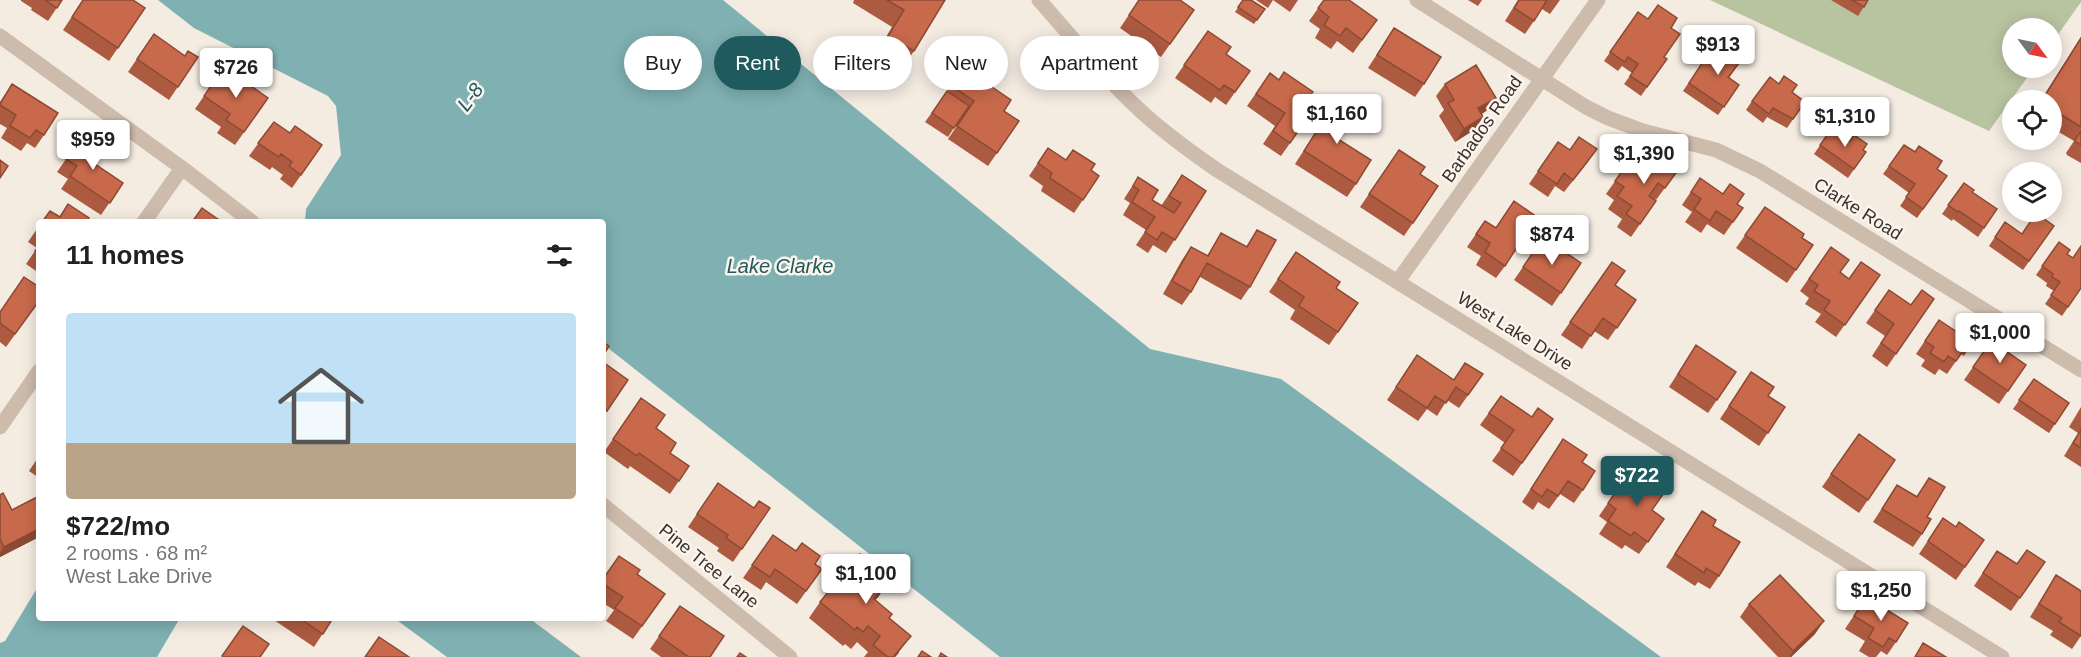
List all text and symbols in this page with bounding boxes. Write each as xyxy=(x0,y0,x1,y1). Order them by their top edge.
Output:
north arrow xyxy=(2002,18,2062,78)
map controls xyxy=(2002,18,2062,222)
pin: $913 xyxy=(1682,25,1754,76)
text: $913 xyxy=(1696,33,1740,55)
chip: Buy xyxy=(624,36,702,90)
chip: Rent xyxy=(714,36,801,90)
chip: Filters xyxy=(813,36,912,90)
chip: New xyxy=(924,36,1008,90)
chip: Apartment xyxy=(1020,36,1159,90)
pin: $726 xyxy=(200,48,272,99)
text: $726 xyxy=(214,56,258,78)
street label: Barbados Road xyxy=(1438,72,1526,186)
water label: L-8 xyxy=(453,79,487,115)
button: locate xyxy=(2002,90,2062,150)
pin: $1,160 xyxy=(1288,94,1386,145)
pin: $1,310 xyxy=(1796,97,1894,148)
text: $1,160 xyxy=(1306,102,1368,124)
text: $1,310 xyxy=(1814,105,1876,127)
pin: $959 xyxy=(57,120,129,171)
text: $959 xyxy=(71,128,115,150)
pin: $1,390 xyxy=(1595,134,1693,185)
text: $1,390 xyxy=(1613,142,1675,164)
button: layers xyxy=(2002,162,2062,222)
street label: Clarke Road xyxy=(1810,174,1906,244)
pin: $874 xyxy=(1516,215,1588,266)
text: $874 xyxy=(1530,223,1574,245)
icon: filters xyxy=(543,239,576,272)
text: 11 homes xyxy=(66,240,185,270)
water label: Lake Clarke xyxy=(727,255,833,277)
street label: West Lake Drive xyxy=(1454,288,1576,374)
pin: $1,000 xyxy=(1951,313,2049,364)
text: $1,000 xyxy=(1969,321,2031,343)
icon: home xyxy=(267,352,375,460)
pin: $722 xyxy=(1601,456,1673,507)
text: $722 xyxy=(1615,464,1659,486)
text: $722/mo xyxy=(66,511,170,541)
street label: Pine Tree Lane xyxy=(655,520,763,612)
text: 2 rooms · 68 m² xyxy=(66,542,207,564)
pin: $1,100 xyxy=(817,554,915,605)
text: $1,100 xyxy=(835,562,897,584)
text: West Lake Drive xyxy=(66,565,212,587)
pin: $1,250 xyxy=(1832,571,1930,622)
text: $1,250 xyxy=(1850,579,1912,601)

